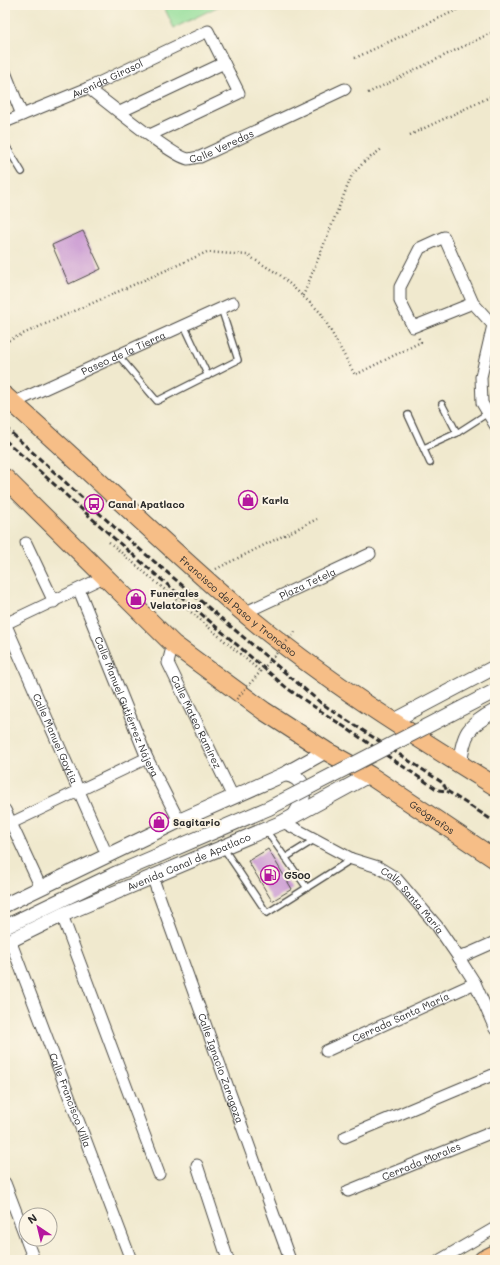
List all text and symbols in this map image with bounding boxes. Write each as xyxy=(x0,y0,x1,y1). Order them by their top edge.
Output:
street label: Avenida Girasol xyxy=(69,56,145,101)
street label: Calle Veredas xyxy=(188,126,256,166)
street label: Paseo de la Tierra xyxy=(79,328,168,378)
shop icon: Karla xyxy=(237,489,259,511)
bus stop icon: Canal Apatlaco xyxy=(83,493,105,515)
place label: Karla xyxy=(262,493,289,507)
place label: Canal Apatlaco xyxy=(108,497,184,511)
street label: Francisco del Paso y Troncoso xyxy=(177,553,300,659)
street label: Plaza Tetela xyxy=(277,564,338,603)
place label: Funerales Velatorios xyxy=(150,586,202,612)
shop icon: Funerales Velatorios xyxy=(125,588,147,610)
street label: Calle Manuel Gutiérrez Nájera xyxy=(91,634,162,779)
street label: Calle Mateo Ramírez xyxy=(168,673,225,771)
street label: Calle Manuel Goytia xyxy=(30,691,82,786)
street label: Geógrafos xyxy=(407,797,457,837)
shop icon: Sagitario xyxy=(148,811,170,833)
place label: Sagitario xyxy=(173,815,220,829)
street label: Avenida Canal de Apatlaco xyxy=(125,829,253,894)
street label: Calle Santa María xyxy=(378,863,447,937)
fuel station icon: G500 xyxy=(259,864,281,886)
place label: G500 xyxy=(284,868,311,882)
street label: Cerrada Santa María xyxy=(350,989,451,1045)
street label: Calle Ignacio Zaragoza xyxy=(195,1011,247,1125)
street label: Calle Francisco Villa xyxy=(46,1051,95,1149)
street label: Cerrada Morales xyxy=(380,1139,463,1184)
north arrow xyxy=(18,1207,58,1247)
text: N xyxy=(24,1210,40,1227)

